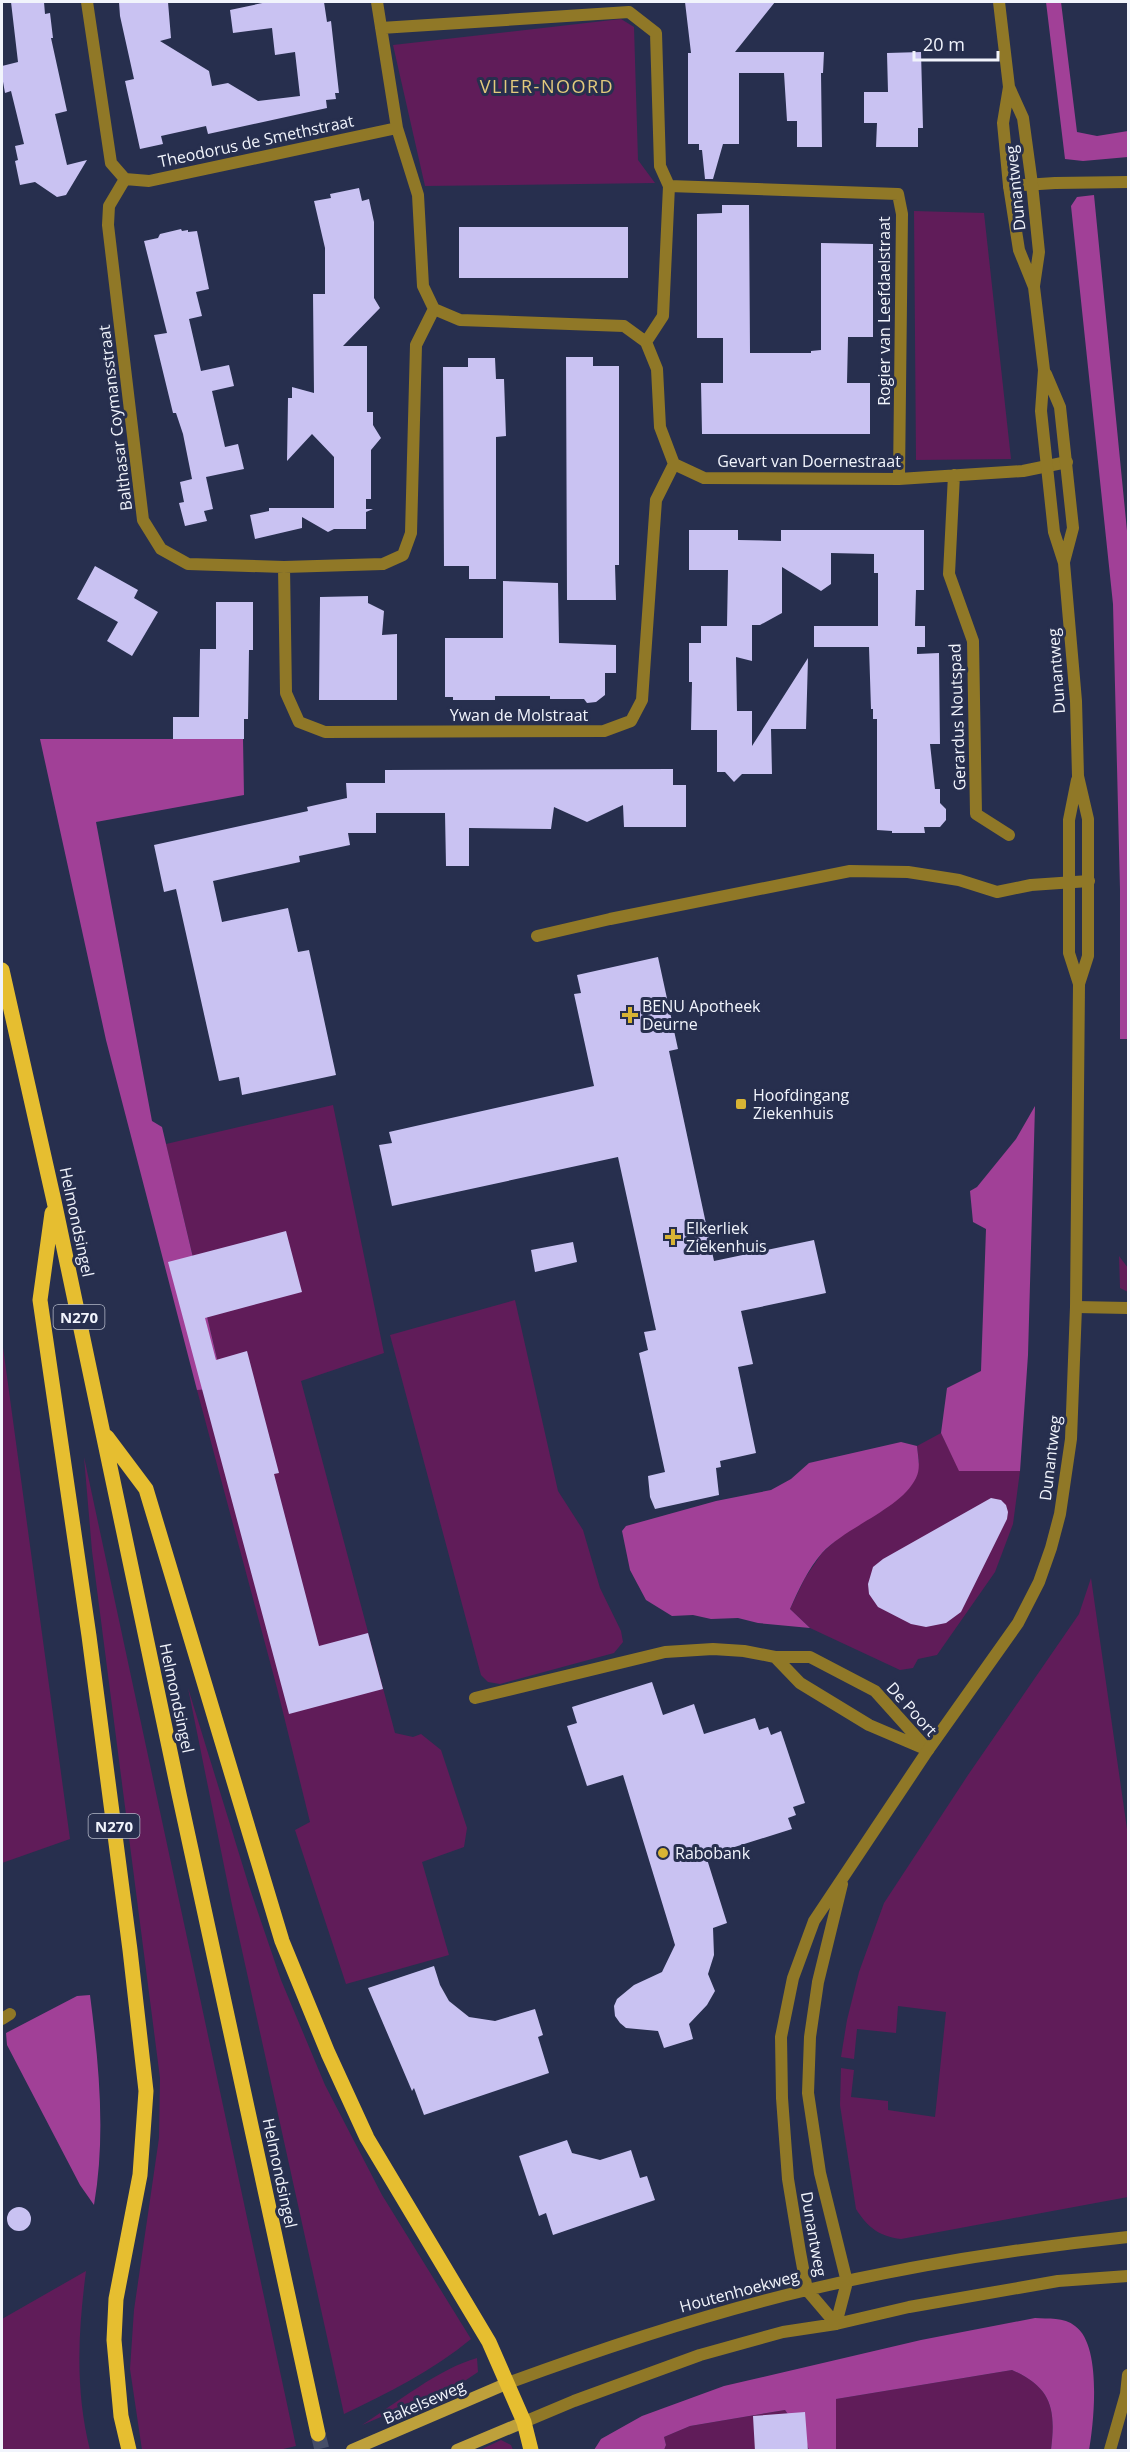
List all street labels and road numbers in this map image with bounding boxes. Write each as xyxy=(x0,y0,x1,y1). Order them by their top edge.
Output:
street label: Theodorus de Smethstraat xyxy=(156,109,356,172)
street label: Dunantweg xyxy=(1000,144,1030,232)
street label: Rogier van Leefdaelstraat xyxy=(873,216,895,406)
street label: Balthasar Coymansstraat xyxy=(93,324,137,512)
street label: Gevart van Doernestraat xyxy=(717,450,901,472)
street label: Dunantweg xyxy=(1042,627,1070,715)
street label: Gerardus Noutspad xyxy=(943,643,971,791)
street label: Ywan de Molstraat xyxy=(450,704,589,726)
street label: Helmondsingel xyxy=(55,1165,99,1279)
road number: N270 xyxy=(54,1305,104,1329)
street label: Dunantweg xyxy=(1034,1414,1066,1502)
street label: Helmondsingel xyxy=(155,1641,199,1755)
street label: De Poort xyxy=(882,1677,942,1741)
road number: N270 xyxy=(88,1814,140,1838)
street label: Helmondsingel xyxy=(258,2116,302,2230)
street label: Dunantweg xyxy=(796,2190,832,2278)
street label: Houtenhoekweg xyxy=(677,2264,801,2317)
street label: Bakelseweg xyxy=(380,2375,469,2429)

